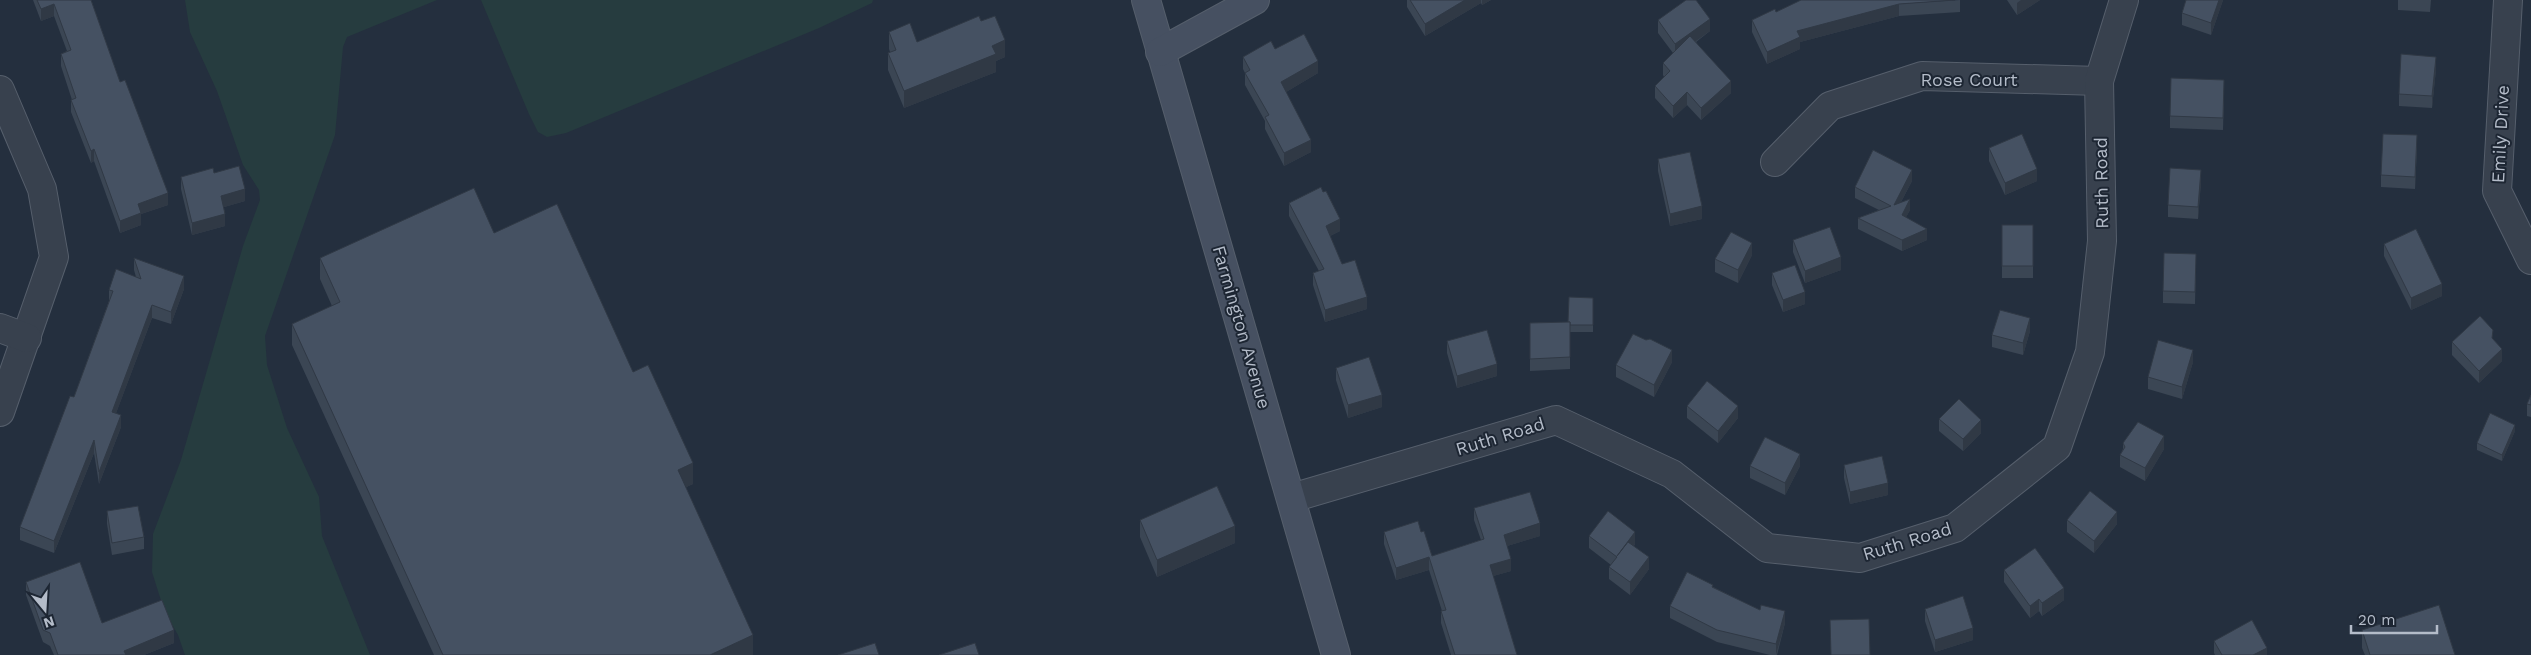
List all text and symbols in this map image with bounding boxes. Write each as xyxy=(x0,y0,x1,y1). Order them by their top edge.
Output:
street label: Rose Court xyxy=(1920,69,2018,90)
street label: Emily Drive xyxy=(2487,84,2513,184)
street label: Ruth Road xyxy=(2090,137,2112,229)
street label: Farmington Avenue xyxy=(1209,243,1275,411)
street label: Ruth Road xyxy=(1453,413,1547,459)
street label: Ruth Road xyxy=(1860,518,1954,564)
north arrow xyxy=(20,585,70,635)
scale bar xyxy=(2351,602,2437,634)
text: 20 m xyxy=(2358,611,2396,629)
text: N xyxy=(42,613,56,632)

